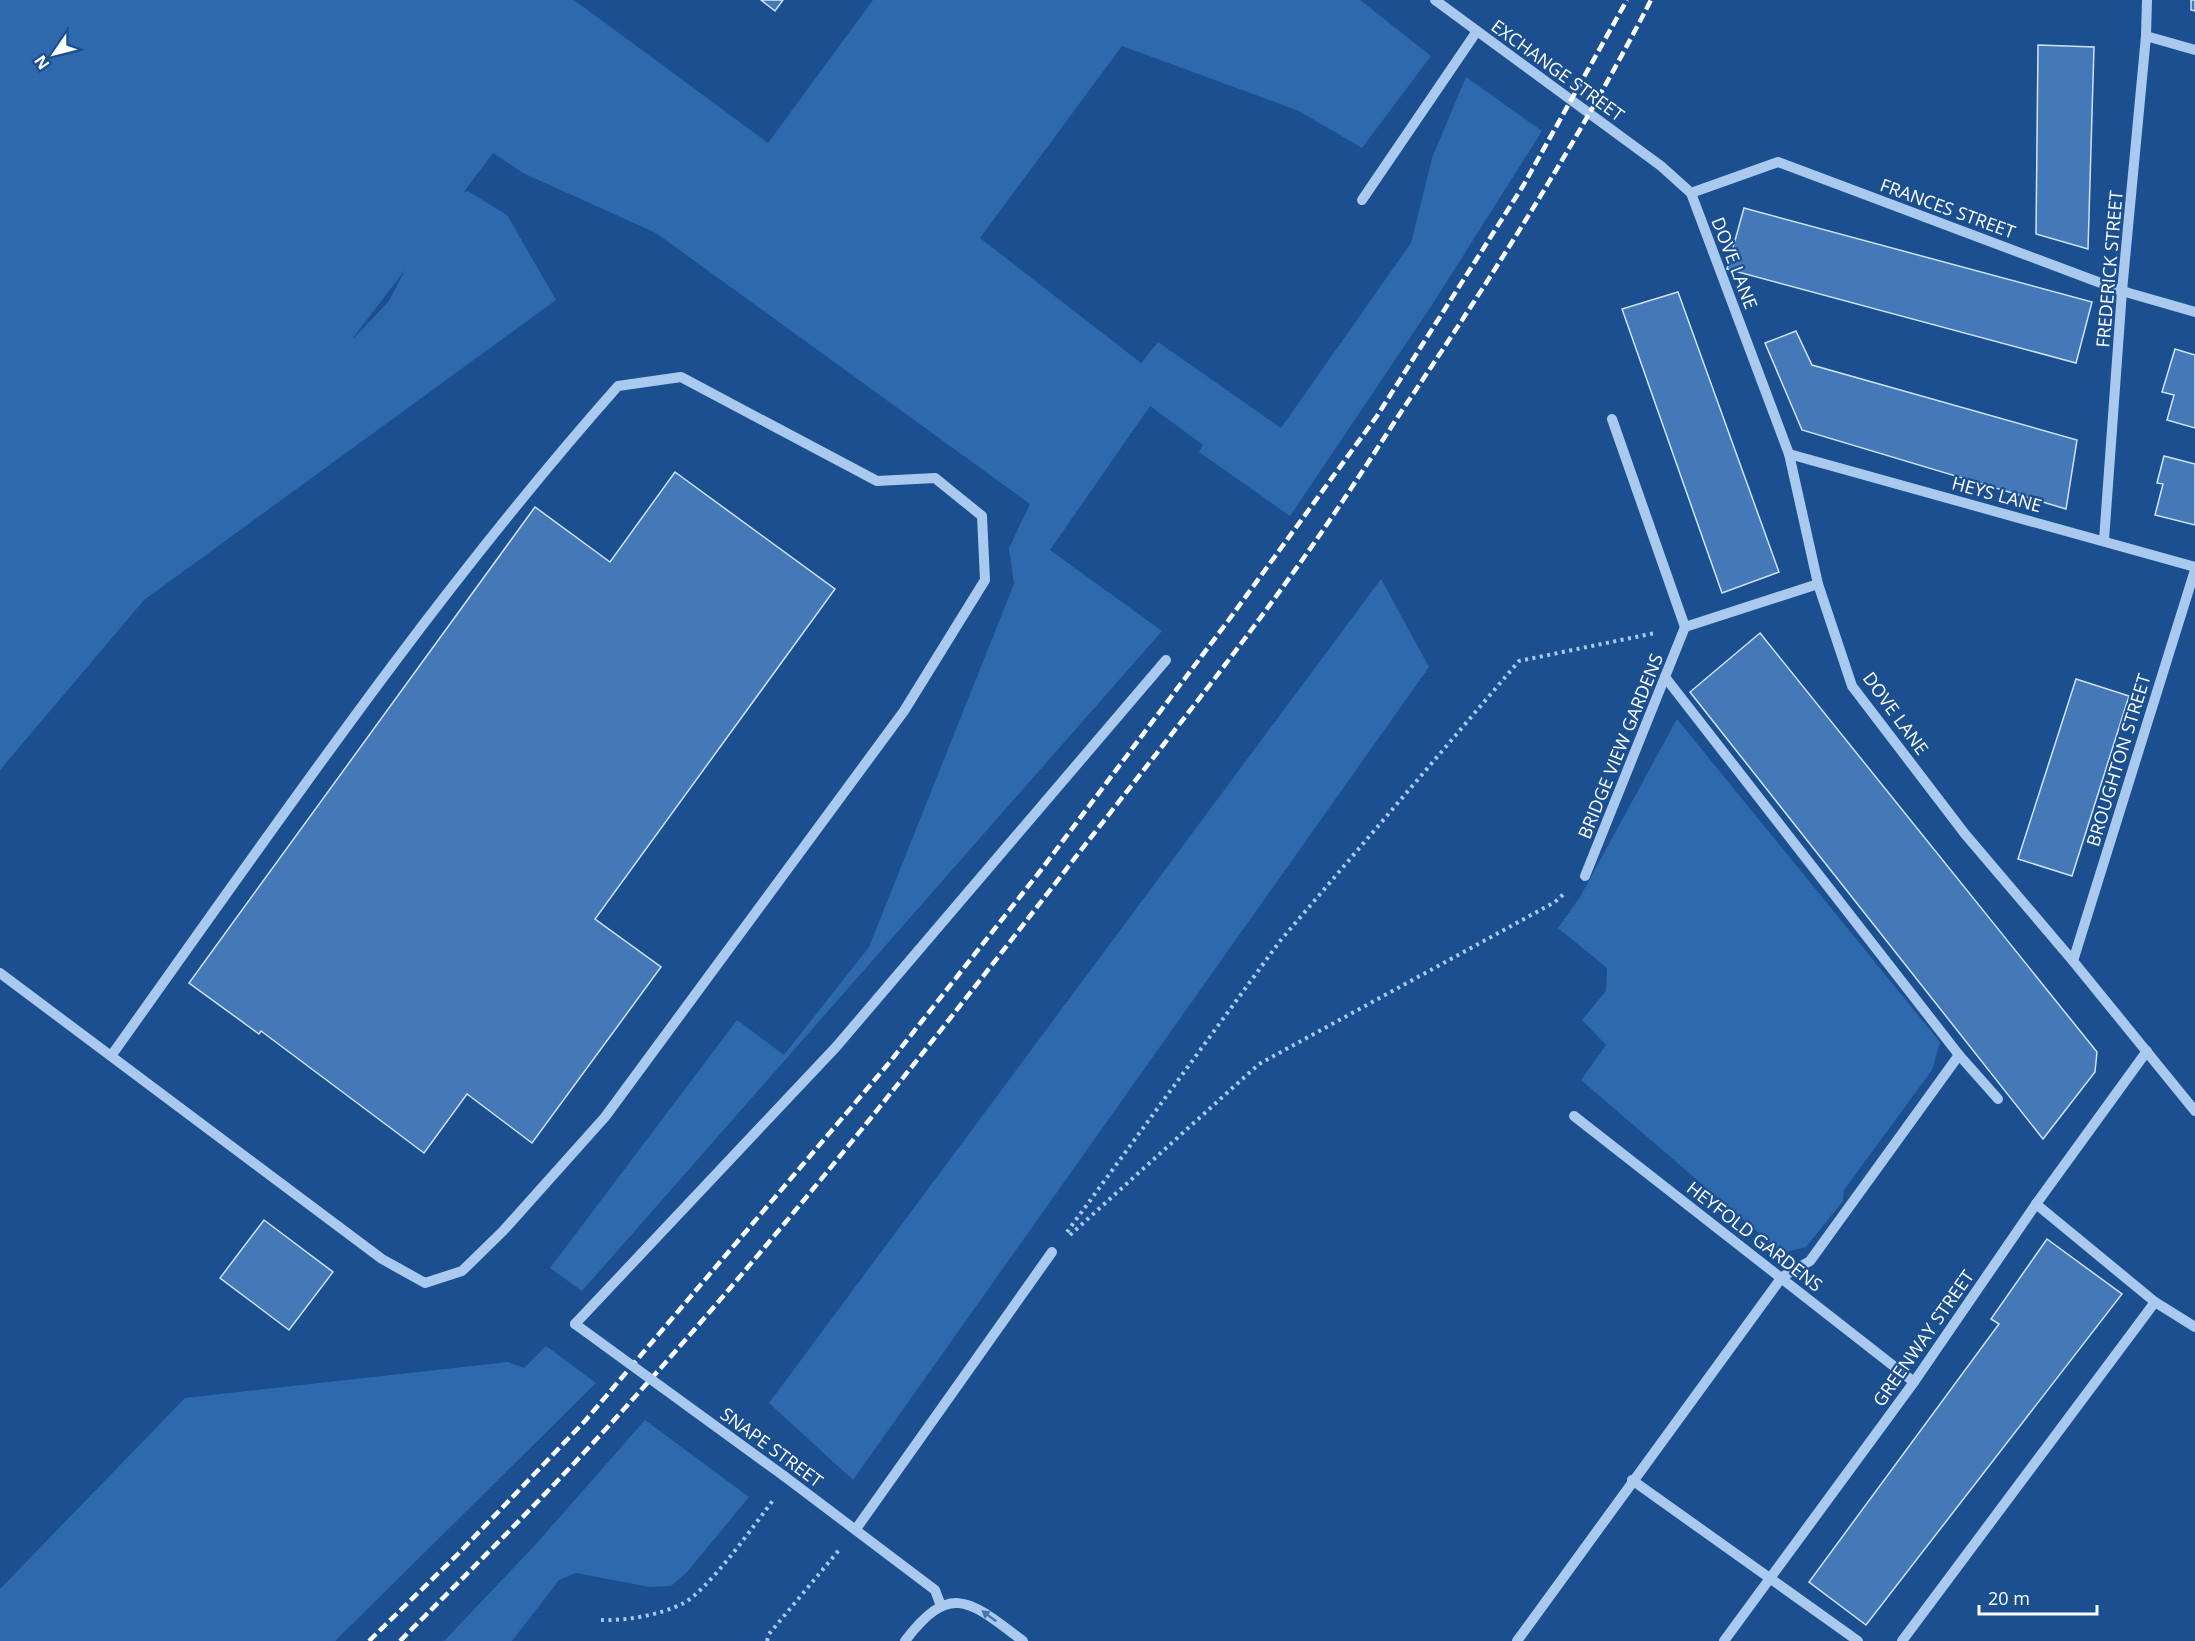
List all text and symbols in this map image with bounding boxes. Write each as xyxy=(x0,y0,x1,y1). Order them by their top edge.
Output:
street label: EXCHANGE STREET xyxy=(1487,14,1629,126)
north arrow xyxy=(24,24,84,84)
text: N xyxy=(29,51,54,74)
street label: FRANCES STREET xyxy=(1877,172,2019,244)
street label: FREDERICK STREET xyxy=(2090,189,2128,348)
street label: DOVE LANE xyxy=(1706,214,1764,312)
street label: HEYS LANE xyxy=(1949,470,2045,518)
street label: BRIDGE VIEW GARDENS xyxy=(1572,650,1668,842)
street label: DOVE LANE xyxy=(1858,667,1934,759)
street label: BROUGHTON STREET xyxy=(2080,671,2156,849)
street label: HEYFOLD GARDENS xyxy=(1682,1175,1828,1297)
street label: GREENWAY STREET xyxy=(1867,1265,1979,1411)
street label: SNAPE STREET xyxy=(716,1402,828,1492)
scale bar xyxy=(1979,1578,2098,1616)
text: 20 m xyxy=(1988,1586,2030,1610)
one-way arrow xyxy=(981,1610,997,1622)

